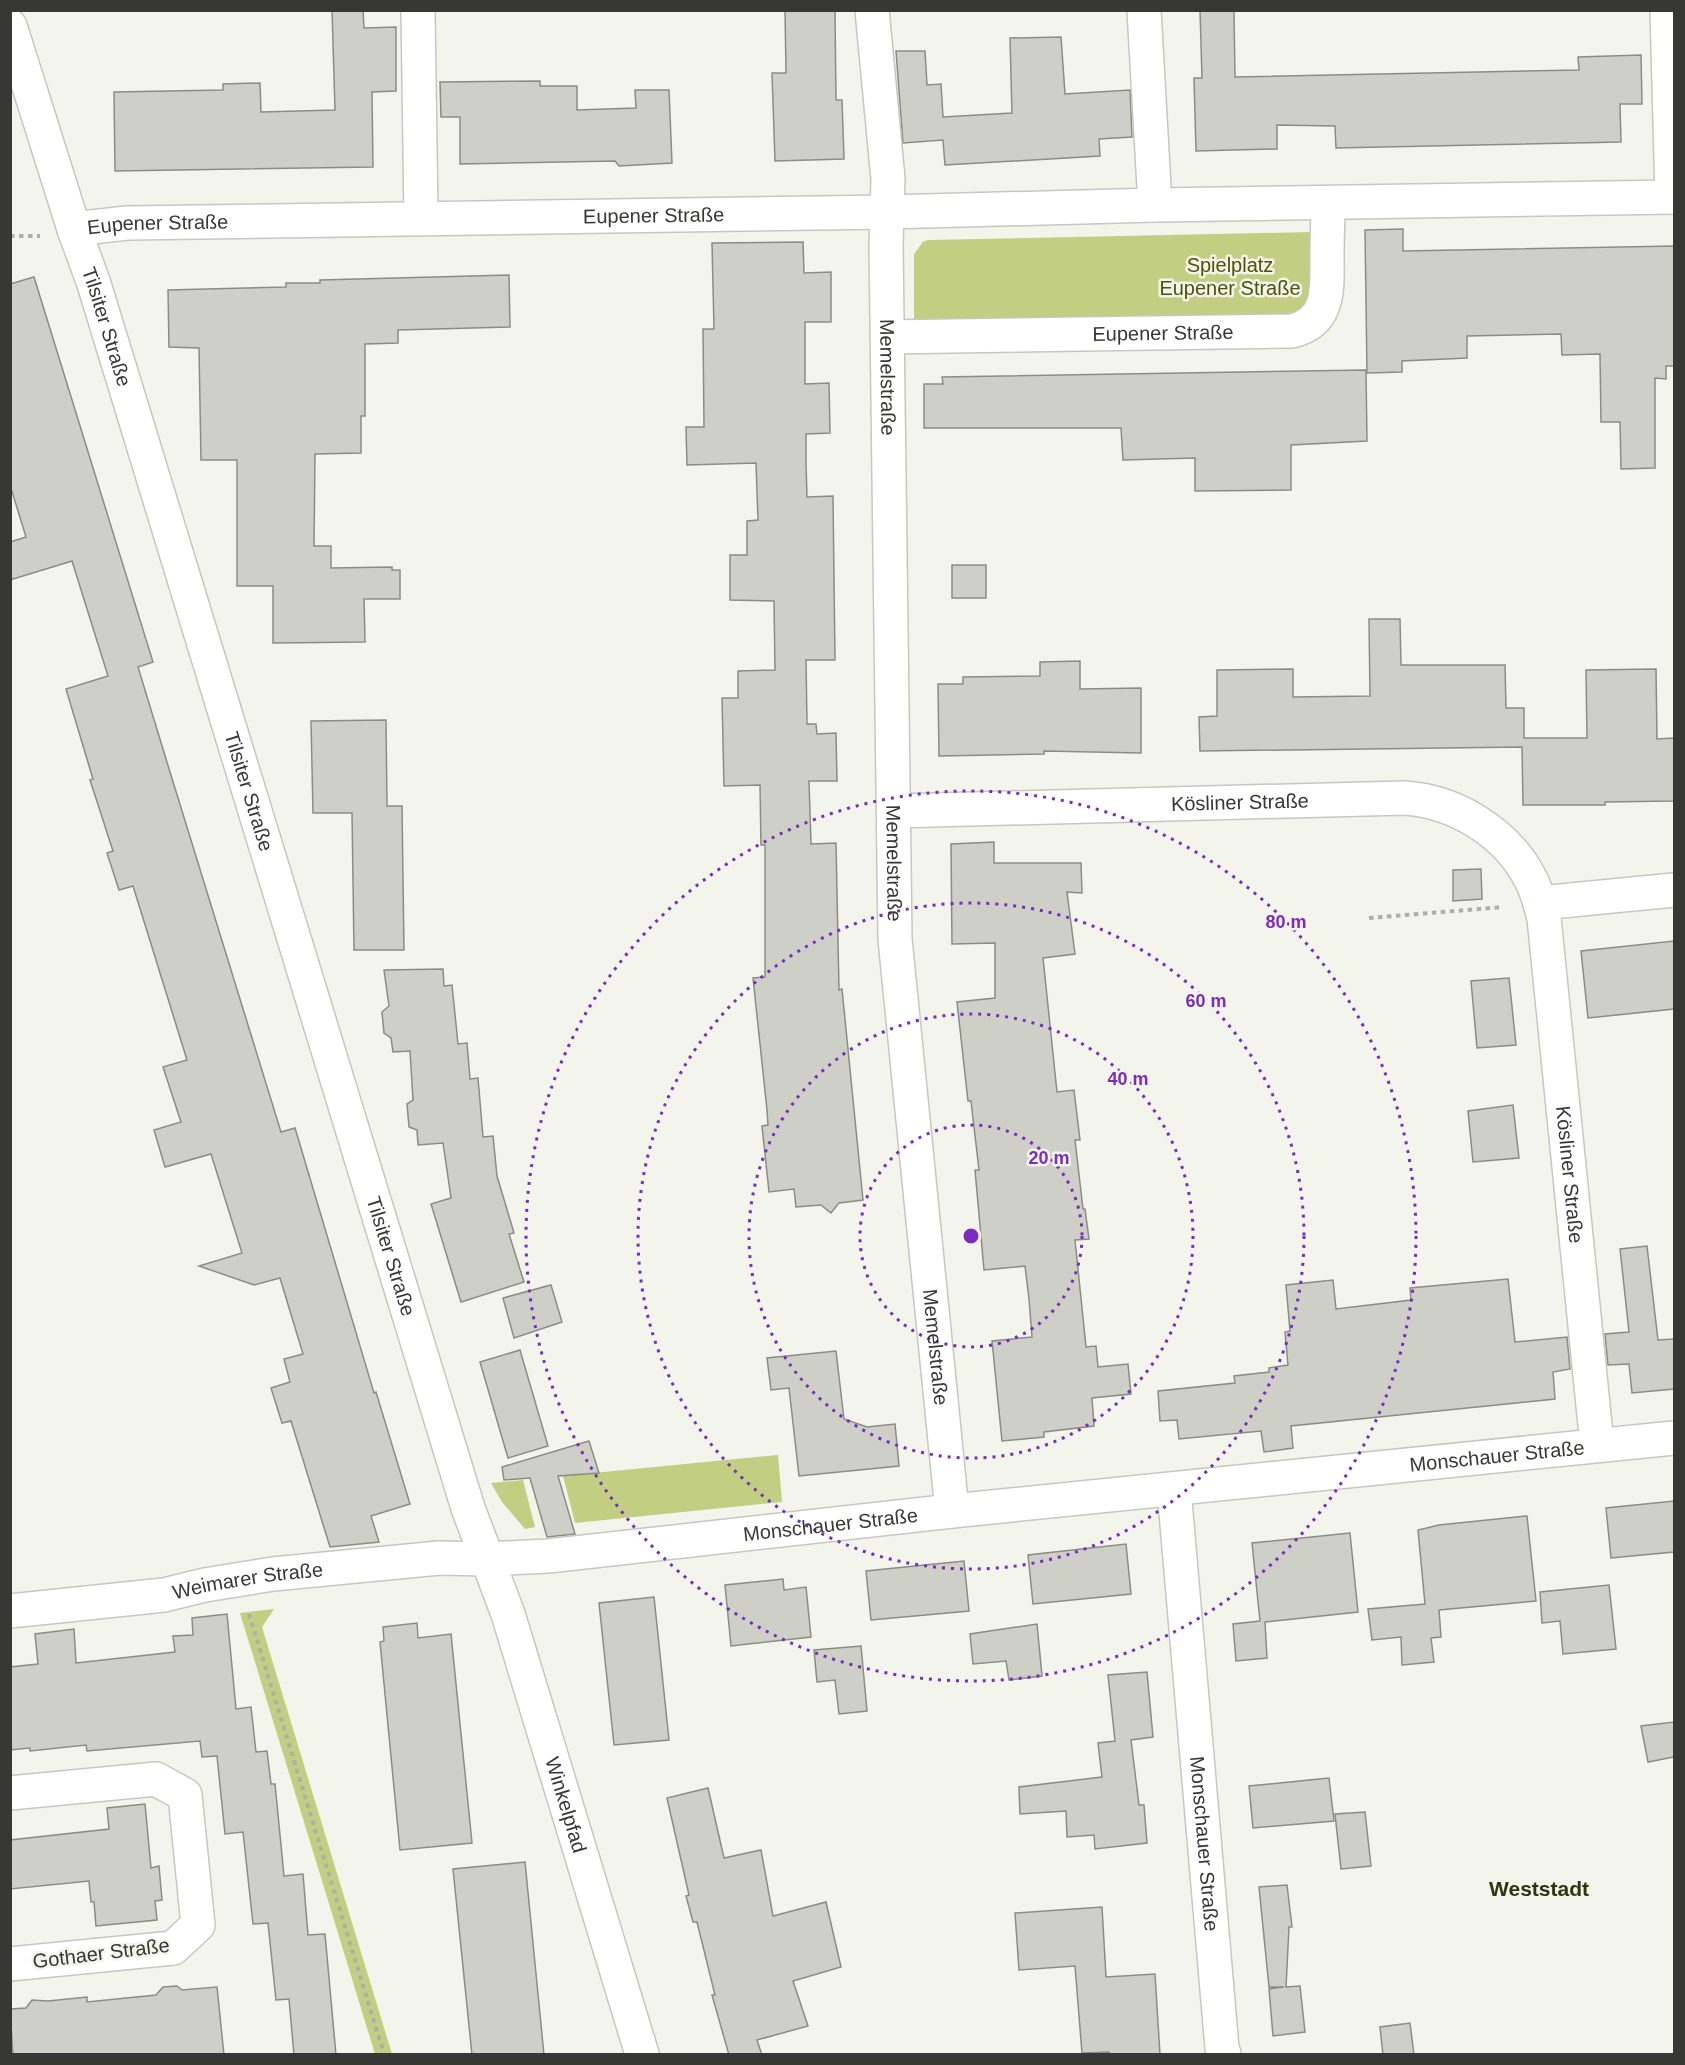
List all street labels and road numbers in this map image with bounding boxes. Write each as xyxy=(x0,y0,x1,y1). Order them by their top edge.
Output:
street label: Eupener Straße xyxy=(583,203,724,227)
street label: Eupener Straße xyxy=(86,211,228,238)
street label: Tilsiter Straße xyxy=(78,264,136,389)
street label: Memelstraße xyxy=(876,319,899,436)
street label: Eupener Straße xyxy=(1092,321,1234,345)
street label: Tilsiter Straße xyxy=(220,729,278,854)
street label: Kösliner Straße xyxy=(1171,789,1309,815)
street label: Memelstraße xyxy=(882,805,906,922)
street label: Kösliner Straße xyxy=(1552,1105,1588,1244)
street label: Tilsiter Straße xyxy=(362,1194,420,1319)
street label: Memelstraße xyxy=(919,1288,952,1406)
street label: Monschauer Straße xyxy=(1408,1436,1585,1476)
street label: Monschauer Straße xyxy=(742,1504,919,1545)
street label: Weimarer Straße xyxy=(170,1558,324,1604)
street label: Winkelpfad xyxy=(541,1754,591,1855)
street label: Monschauer Straße xyxy=(1186,1755,1223,1932)
street label: Gothaer Straße xyxy=(31,1934,171,1972)

